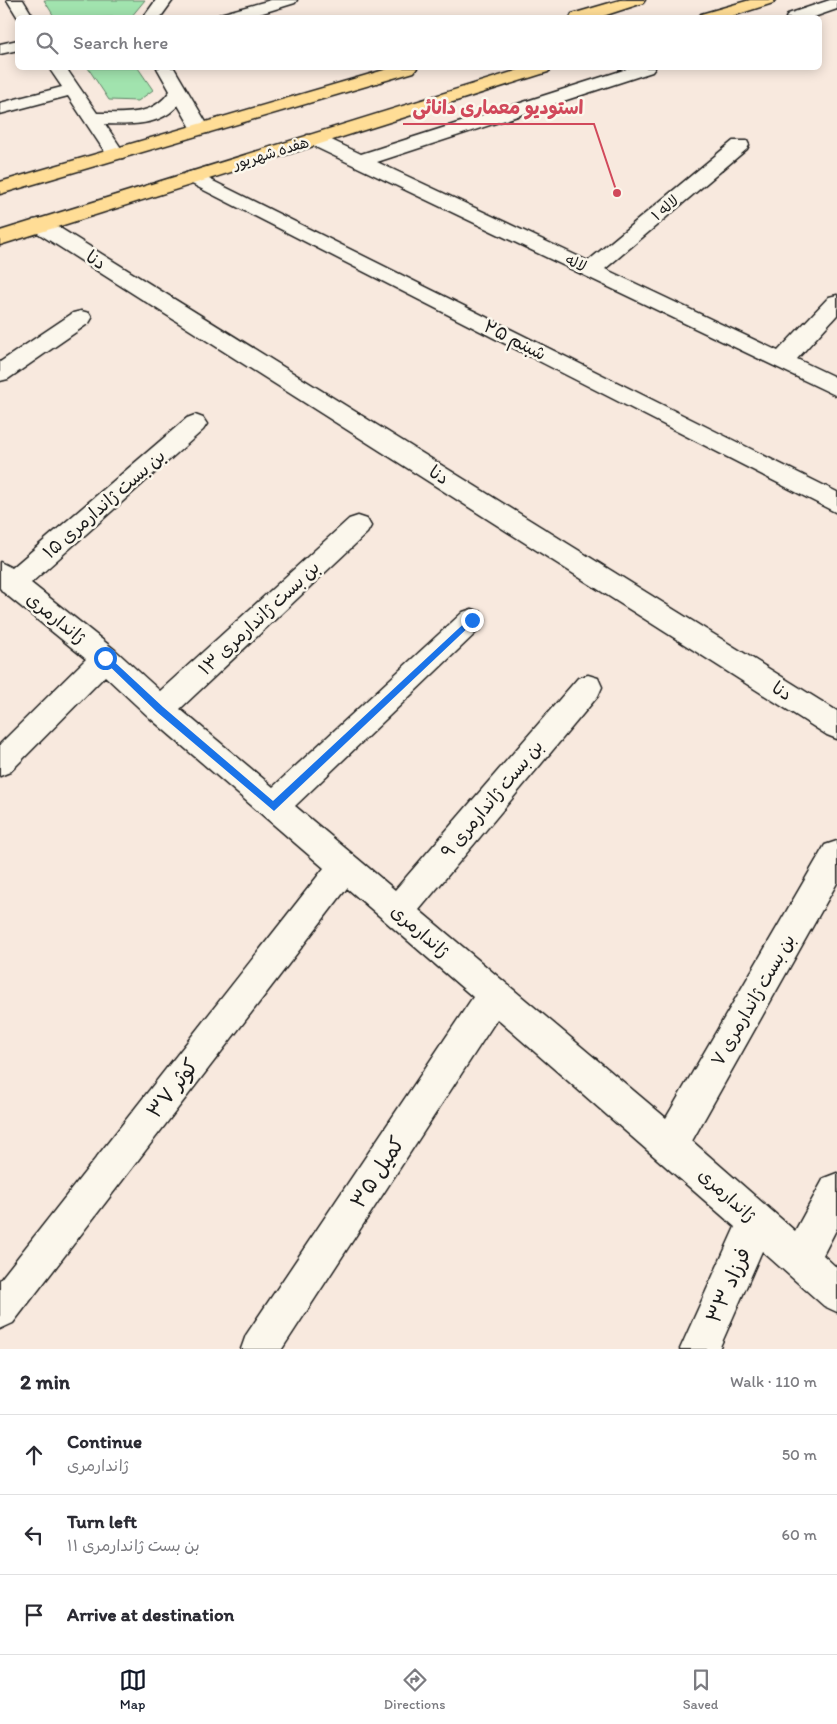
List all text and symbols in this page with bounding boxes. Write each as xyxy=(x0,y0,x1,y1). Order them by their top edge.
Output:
search box xyxy=(15,15,822,70)
icon: search xyxy=(33,29,61,57)
text: Search here xyxy=(73,31,168,54)
callout: استودیو معماری دانائی xyxy=(403,90,594,124)
text: استودیو معماری دانائی xyxy=(413,96,584,120)
street label: هفده شهریور xyxy=(230,133,311,173)
street label: لاله ۱ xyxy=(648,191,682,225)
street label: دنا xyxy=(82,246,110,274)
street label: لاله xyxy=(563,250,589,276)
street label: شبنم ۲۵ xyxy=(479,315,550,368)
street label: بن بست ژاندارمری ۱۵ xyxy=(38,445,170,563)
street label: دنا xyxy=(425,461,453,489)
street label: بن بست ژاندارمری ۱۳ xyxy=(194,556,324,680)
street label: ژاندارمری xyxy=(22,588,90,649)
route end xyxy=(461,609,484,632)
route start xyxy=(94,647,117,670)
street label: دنا xyxy=(768,677,796,705)
street label: بن بست ژاندارمری ۹ xyxy=(436,735,548,863)
street label: ژاندارمری xyxy=(387,900,454,962)
street label: بن بست ژاندارمری ۷ xyxy=(706,930,800,1070)
street label: کوثر ۳۷ xyxy=(141,1053,204,1123)
street label: کمیل ۳۵ xyxy=(345,1132,409,1212)
street label: ژاندارمری xyxy=(694,1164,760,1227)
street label: فرزاد ۳۳ xyxy=(700,1243,756,1327)
text: 2 min xyxy=(20,1369,70,1394)
text: Walk · 110 m xyxy=(730,1372,817,1391)
text: Continue xyxy=(67,1430,142,1453)
icon: ahead xyxy=(20,1441,48,1469)
text: 50 m xyxy=(782,1445,817,1464)
text: ژاندارمری xyxy=(67,1456,129,1475)
text: Turn left xyxy=(67,1510,137,1533)
icon: left xyxy=(20,1521,48,1549)
text: 60 m xyxy=(782,1525,817,1544)
text: بن بست ژاندارمری ۱۱ xyxy=(67,1536,200,1555)
icon: arrive xyxy=(20,1601,48,1629)
text: Arrive at destination xyxy=(67,1603,234,1626)
tab: Map xyxy=(119,1666,147,1713)
tab: Directions xyxy=(384,1666,445,1713)
tab: Saved xyxy=(683,1666,718,1713)

